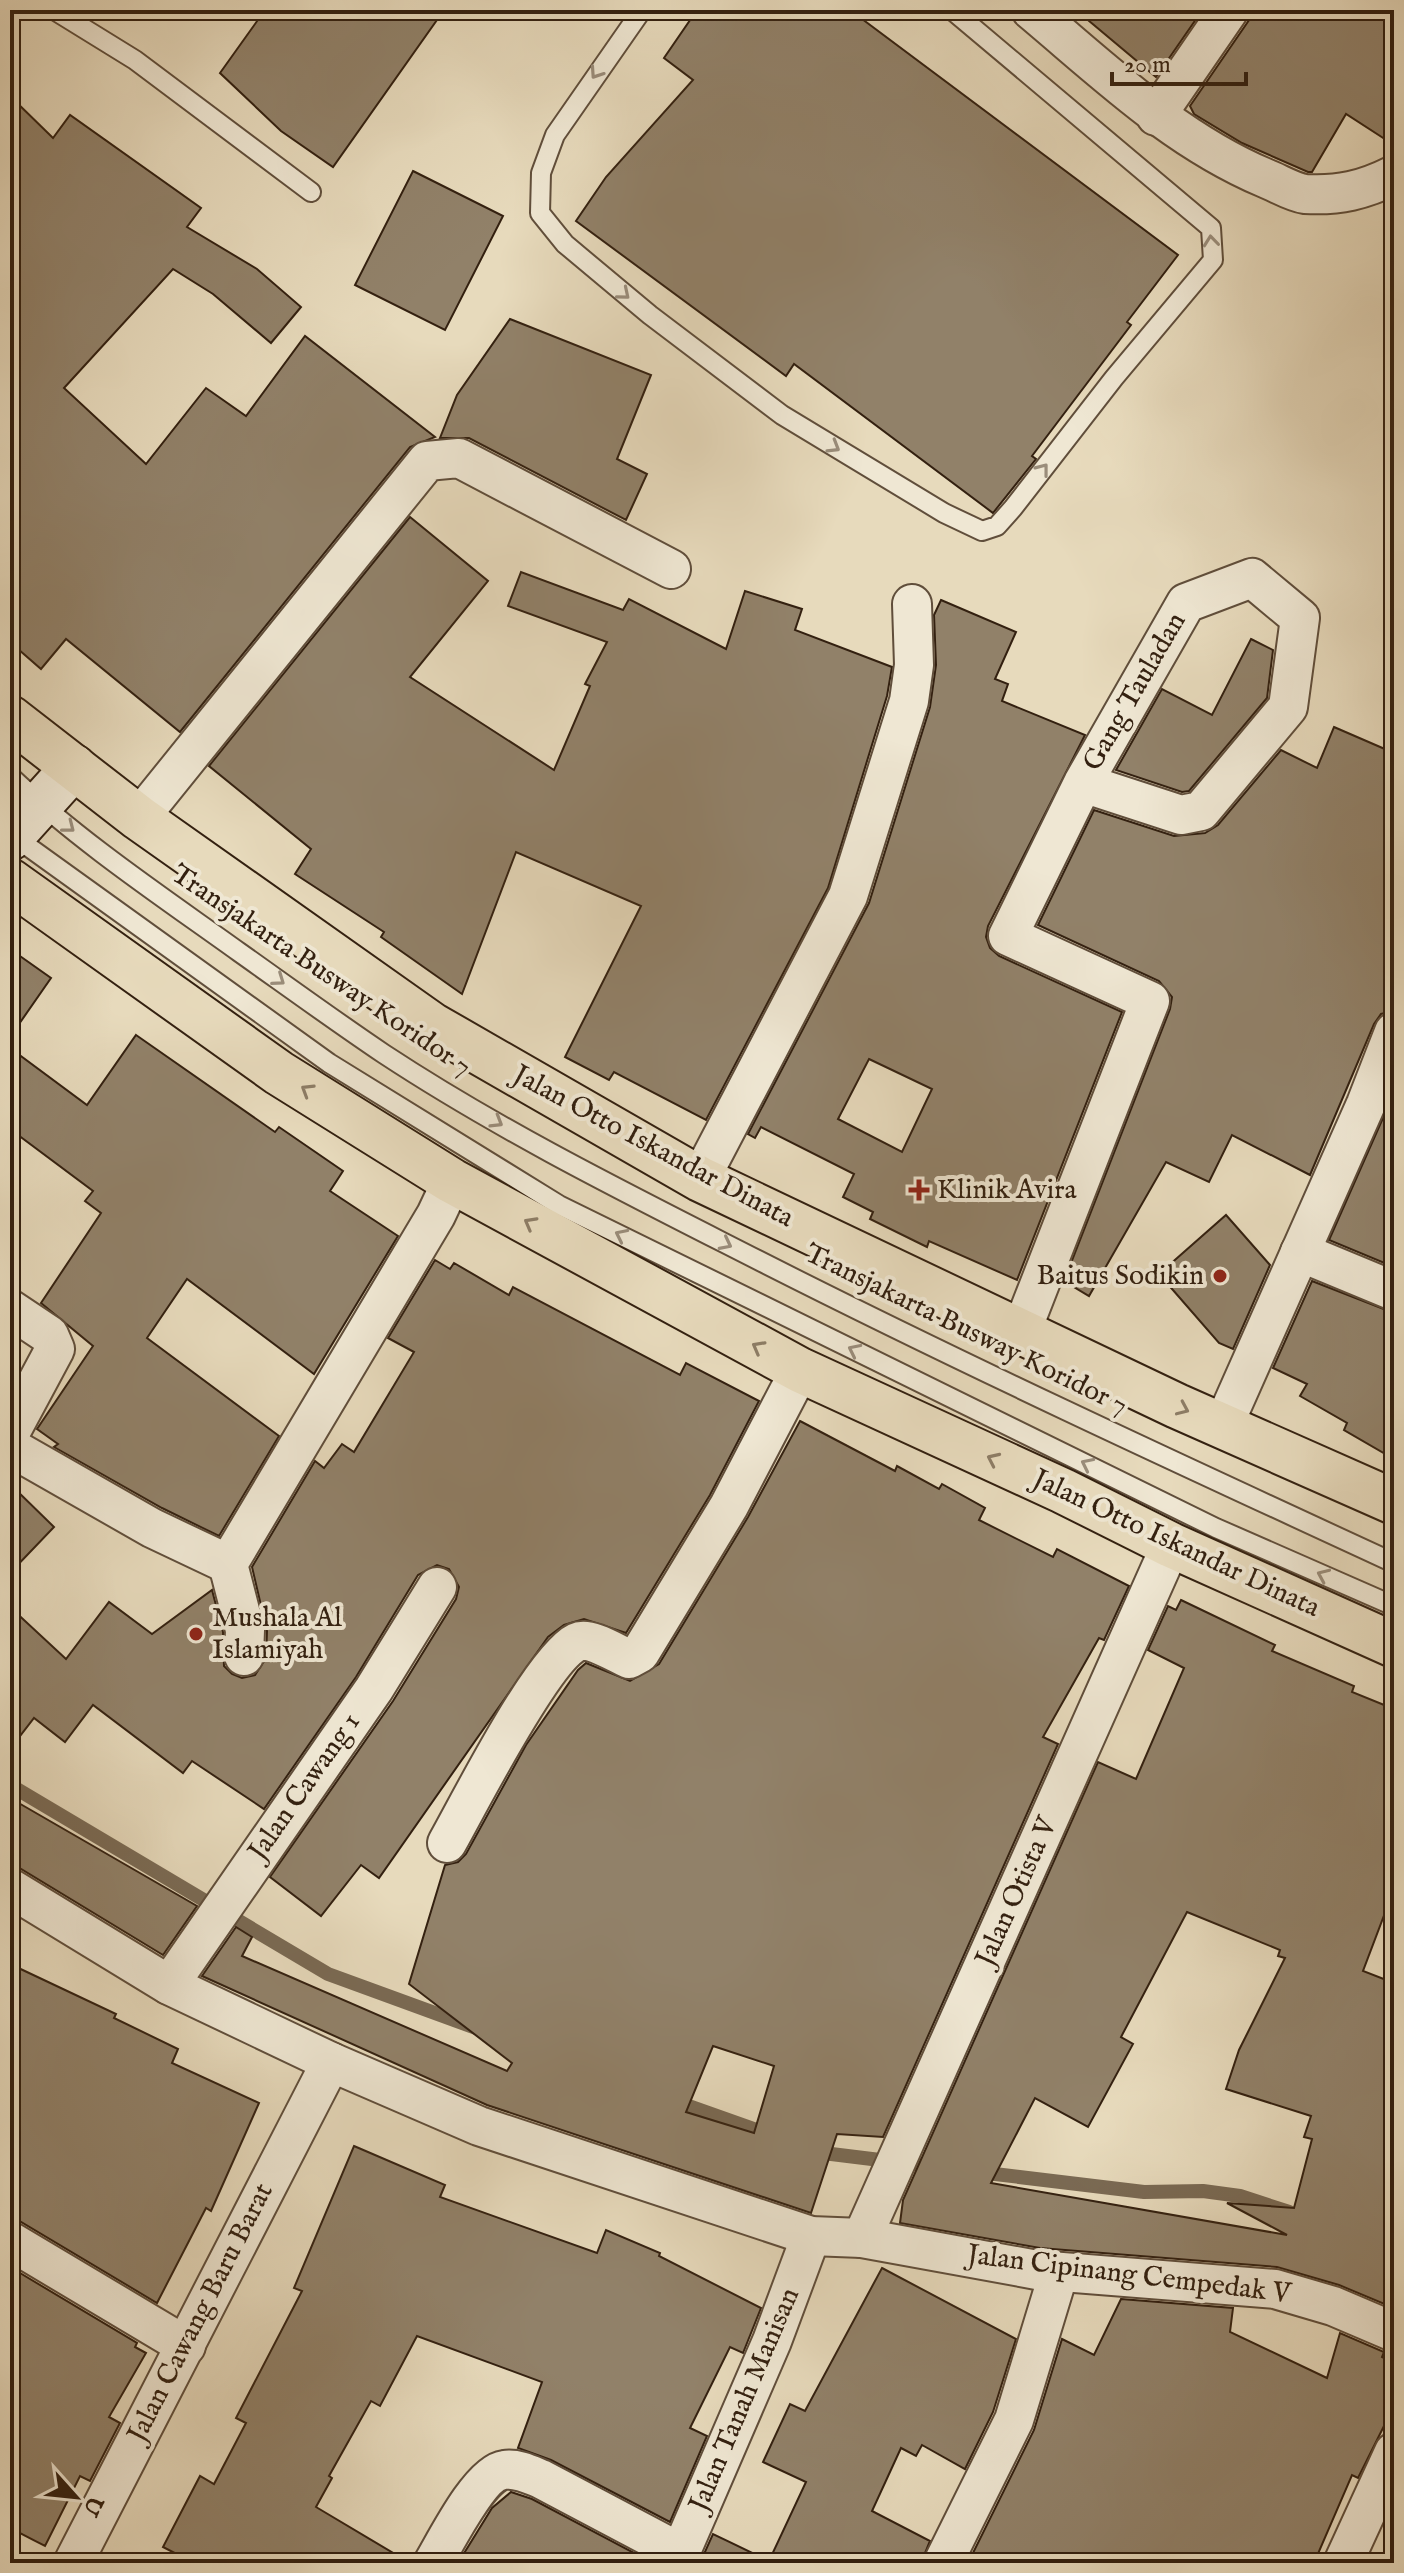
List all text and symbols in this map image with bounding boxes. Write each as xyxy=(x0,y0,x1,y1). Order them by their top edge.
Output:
scale bar xyxy=(1112,36,1246,86)
text: 20 m xyxy=(1124,50,1171,81)
one-way arrow xyxy=(591,64,606,79)
one-way arrow xyxy=(1203,235,1220,248)
one-way arrow xyxy=(615,284,629,299)
one-way arrow xyxy=(825,437,840,453)
one-way arrow xyxy=(1034,463,1048,477)
street label: Gang Tauladan xyxy=(1076,606,1194,777)
one-way arrow xyxy=(60,817,75,831)
street label: Transjakarta Busway Koridor 7 xyxy=(164,857,478,1085)
one-way arrow xyxy=(271,970,285,985)
street label: Jalan Otto Iskandar Dinata xyxy=(504,1057,800,1236)
one-way arrow xyxy=(301,1085,316,1100)
one-way arrow xyxy=(488,1113,503,1128)
place label: Klinik Avira xyxy=(937,1173,1077,1208)
marker: Klinik Avira xyxy=(908,1179,930,1201)
one-way arrow xyxy=(524,1218,538,1233)
one-way arrow xyxy=(614,1229,629,1245)
one-way arrow xyxy=(718,1234,733,1250)
street label: Transjakarta Busway Koridor 7 xyxy=(799,1237,1133,1423)
place label: Baitus Sodikin xyxy=(1037,1259,1204,1294)
marker: Baitus Sodikin xyxy=(1211,1267,1229,1285)
one-way arrow xyxy=(752,1342,767,1357)
one-way arrow xyxy=(847,1344,862,1360)
one-way arrow xyxy=(1175,1399,1189,1415)
one-way arrow xyxy=(987,1453,1001,1469)
one-way arrow xyxy=(1081,1459,1096,1474)
street label: Jalan Otto Iskandar Dinata xyxy=(1024,1461,1326,1626)
one-way arrow xyxy=(1316,1568,1331,1584)
place label: Mushala Al Islamiyah xyxy=(212,1601,342,1668)
marker: Mushala Al Islamiyah xyxy=(187,1625,205,1643)
street label: Jalan Cawang 1 xyxy=(239,1706,369,1870)
street label: Jalan Otista V xyxy=(967,1810,1066,1975)
street label: Jalan Cawang Baru Barat xyxy=(119,2177,282,2451)
street label: Jalan Cipinang Cempedak V xyxy=(962,2237,1294,2312)
street label: Jalan Tanah Manisan xyxy=(681,2283,808,2520)
north arrow xyxy=(36,2457,116,2537)
text: U xyxy=(75,2490,109,2521)

